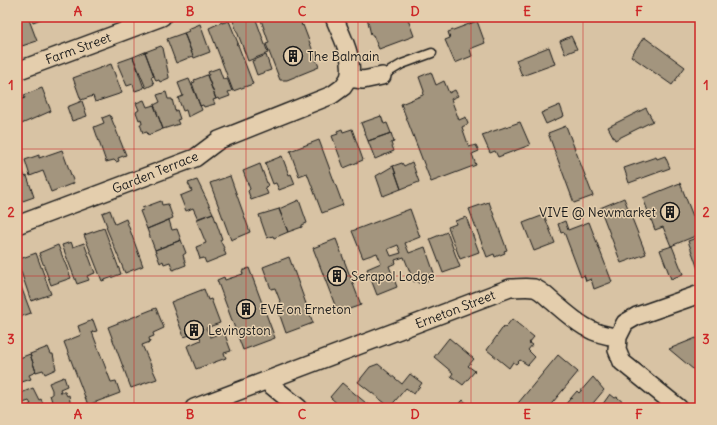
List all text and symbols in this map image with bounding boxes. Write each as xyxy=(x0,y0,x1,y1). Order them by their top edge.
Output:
text: A xyxy=(74,3,83,20)
text: B xyxy=(186,3,195,20)
text: C xyxy=(298,3,307,20)
text: D xyxy=(410,3,420,20)
text: E xyxy=(523,3,531,20)
text: F xyxy=(635,3,643,20)
street label: Farm Street xyxy=(43,29,114,68)
building icon: The Balmain xyxy=(282,45,304,67)
place label: The Balmain xyxy=(307,48,380,65)
text: 1 xyxy=(8,77,14,94)
text: 1 xyxy=(703,77,709,94)
street label: Garden Terrace xyxy=(110,147,201,197)
building icon: VIVE @ Newmarket xyxy=(659,201,681,223)
text: 2 xyxy=(7,204,15,221)
place label: VIVE @ Newmarket xyxy=(539,204,657,221)
text: 2 xyxy=(702,204,710,221)
building icon: Serapol Lodge xyxy=(326,265,348,287)
place label: Serapol Lodge xyxy=(351,268,435,285)
street label: Erneton Street xyxy=(413,286,498,333)
building icon: EVE on Erneton xyxy=(235,298,257,320)
place label: EVE on Erneton xyxy=(260,301,352,318)
building icon: Levingston xyxy=(183,319,205,341)
place label: Levingston xyxy=(208,322,271,339)
text: 3 xyxy=(7,331,15,348)
text: 3 xyxy=(702,331,710,348)
text: A xyxy=(74,406,83,423)
text: B xyxy=(186,406,195,423)
text: C xyxy=(298,406,307,423)
text: D xyxy=(410,406,420,423)
text: E xyxy=(523,406,531,423)
text: F xyxy=(635,406,643,423)

